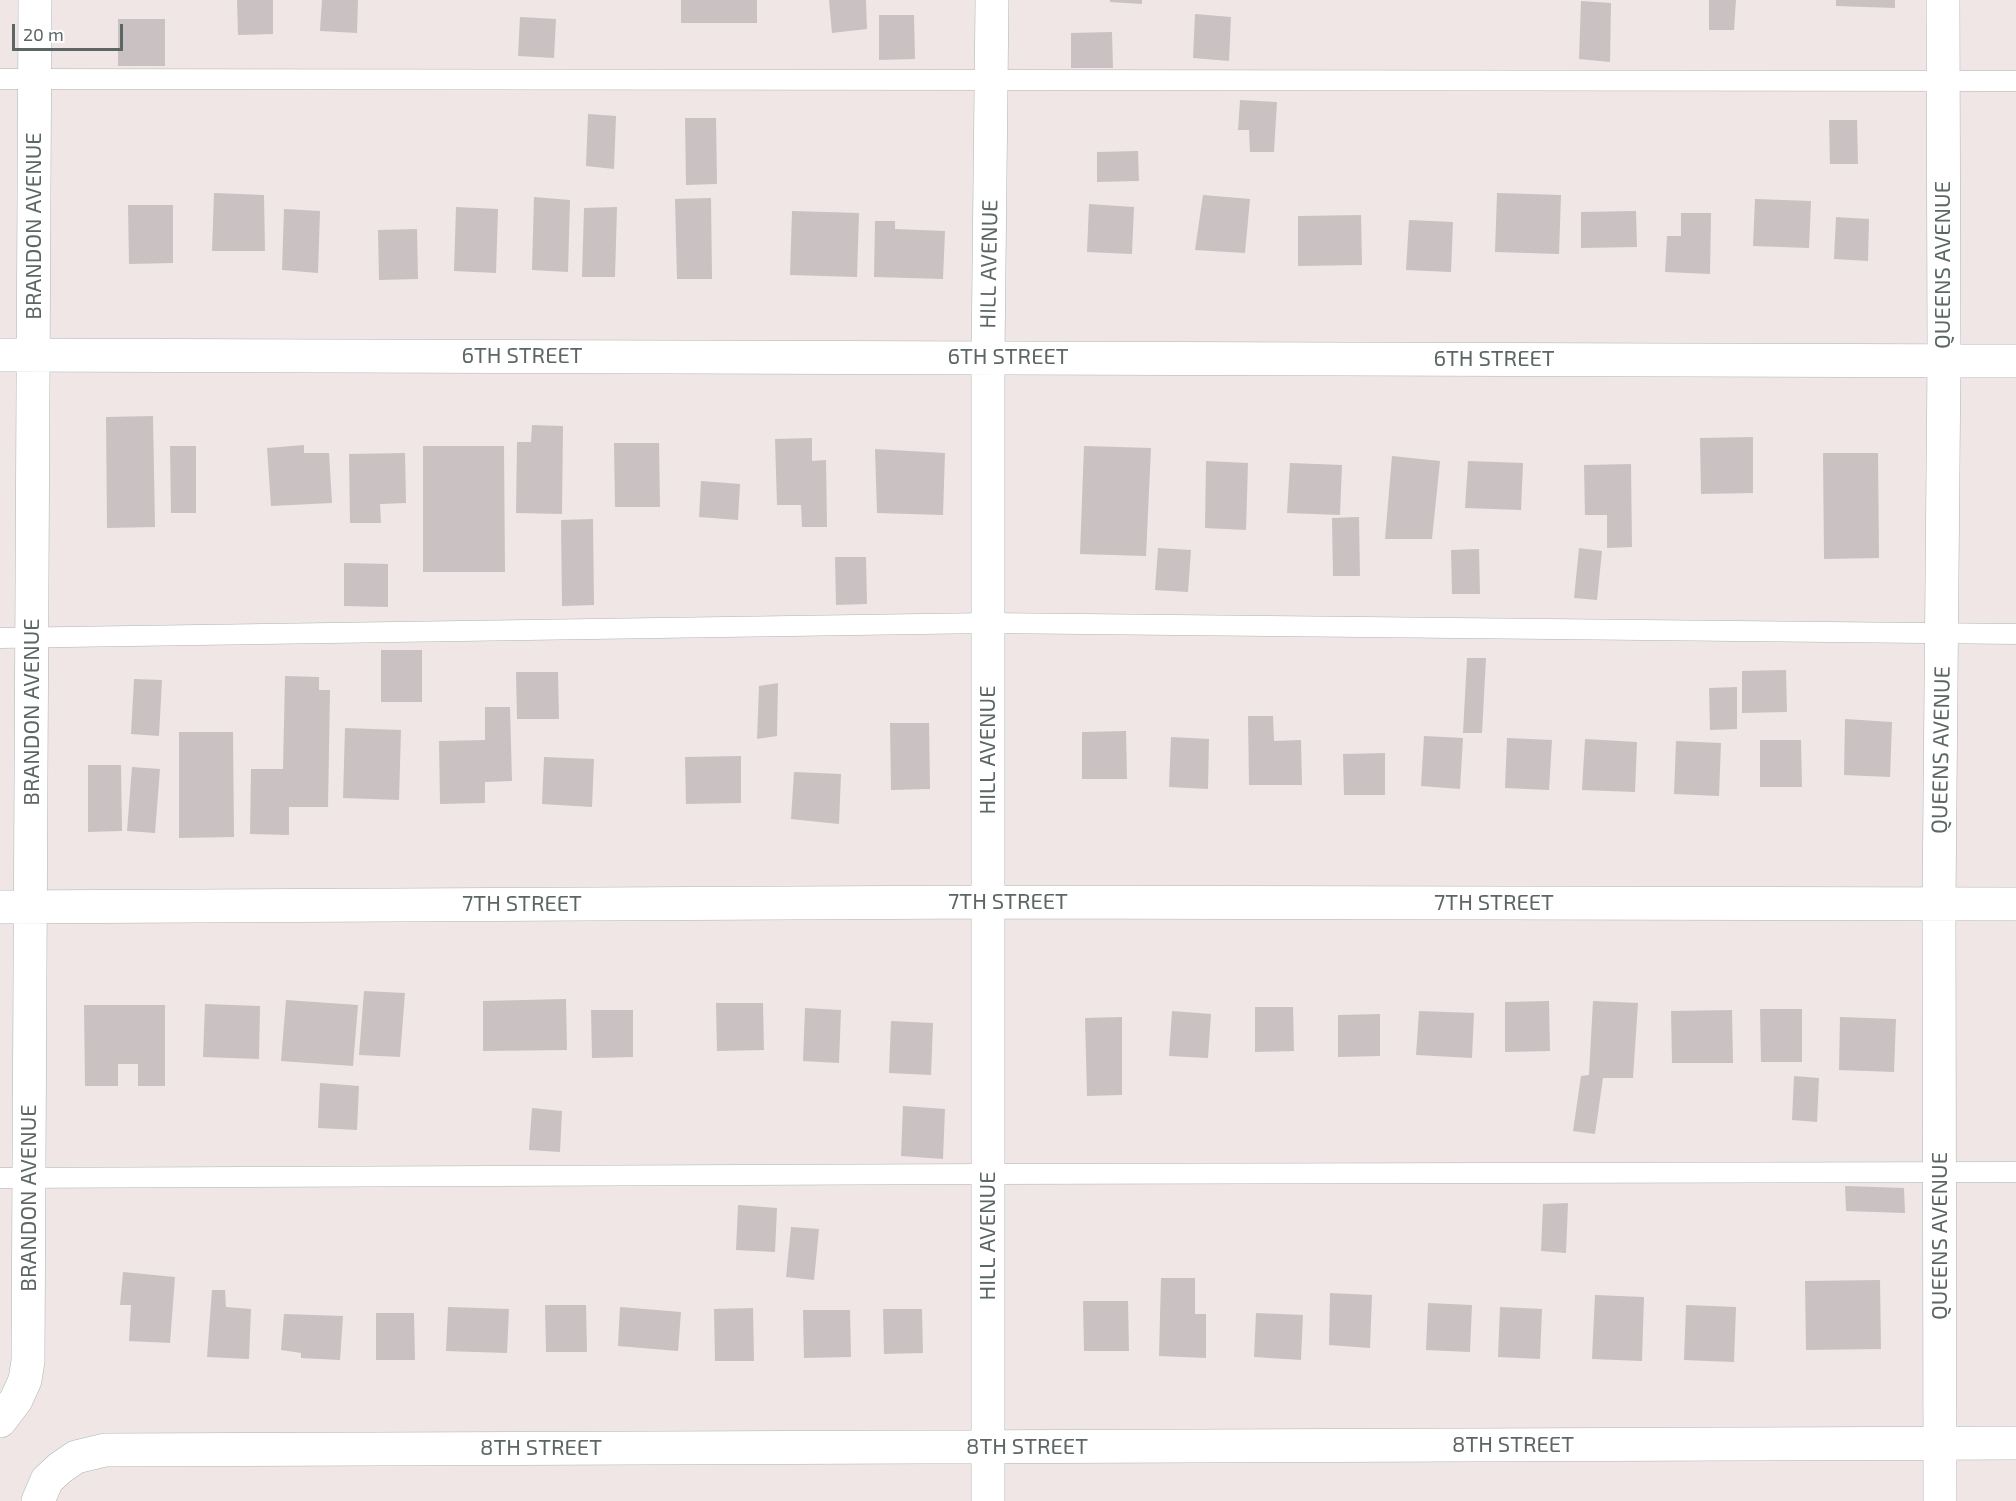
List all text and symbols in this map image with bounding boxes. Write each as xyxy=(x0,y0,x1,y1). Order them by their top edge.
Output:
scale bar xyxy=(15,12,126,50)
text: 20 m xyxy=(23,23,64,45)
street label: BRANDON AVENUE xyxy=(21,132,47,320)
street label: QUEENS AVENUE xyxy=(1930,181,1956,349)
street label: HILL AVENUE xyxy=(975,199,1003,329)
street label: 6TH STREET xyxy=(461,343,583,369)
street label: 6TH STREET xyxy=(947,344,1069,370)
street label: 6TH STREET xyxy=(1433,346,1555,372)
street label: BRANDON AVENUE xyxy=(19,618,45,806)
street label: QUEENS AVENUE xyxy=(1926,666,1956,834)
street label: HILL AVENUE xyxy=(975,685,1001,815)
street label: 7TH STREET xyxy=(948,889,1068,915)
street label: 7TH STREET xyxy=(1434,890,1554,916)
street label: 7TH STREET xyxy=(462,891,582,917)
street label: BRANDON AVENUE xyxy=(16,1104,42,1292)
street label: QUEENS AVENUE xyxy=(1927,1152,1953,1320)
street label: HILL AVENUE xyxy=(975,1171,1001,1301)
street label: 8TH STREET xyxy=(1452,1432,1574,1458)
street label: 8TH STREET xyxy=(966,1434,1088,1460)
street label: 8TH STREET xyxy=(480,1435,602,1461)

